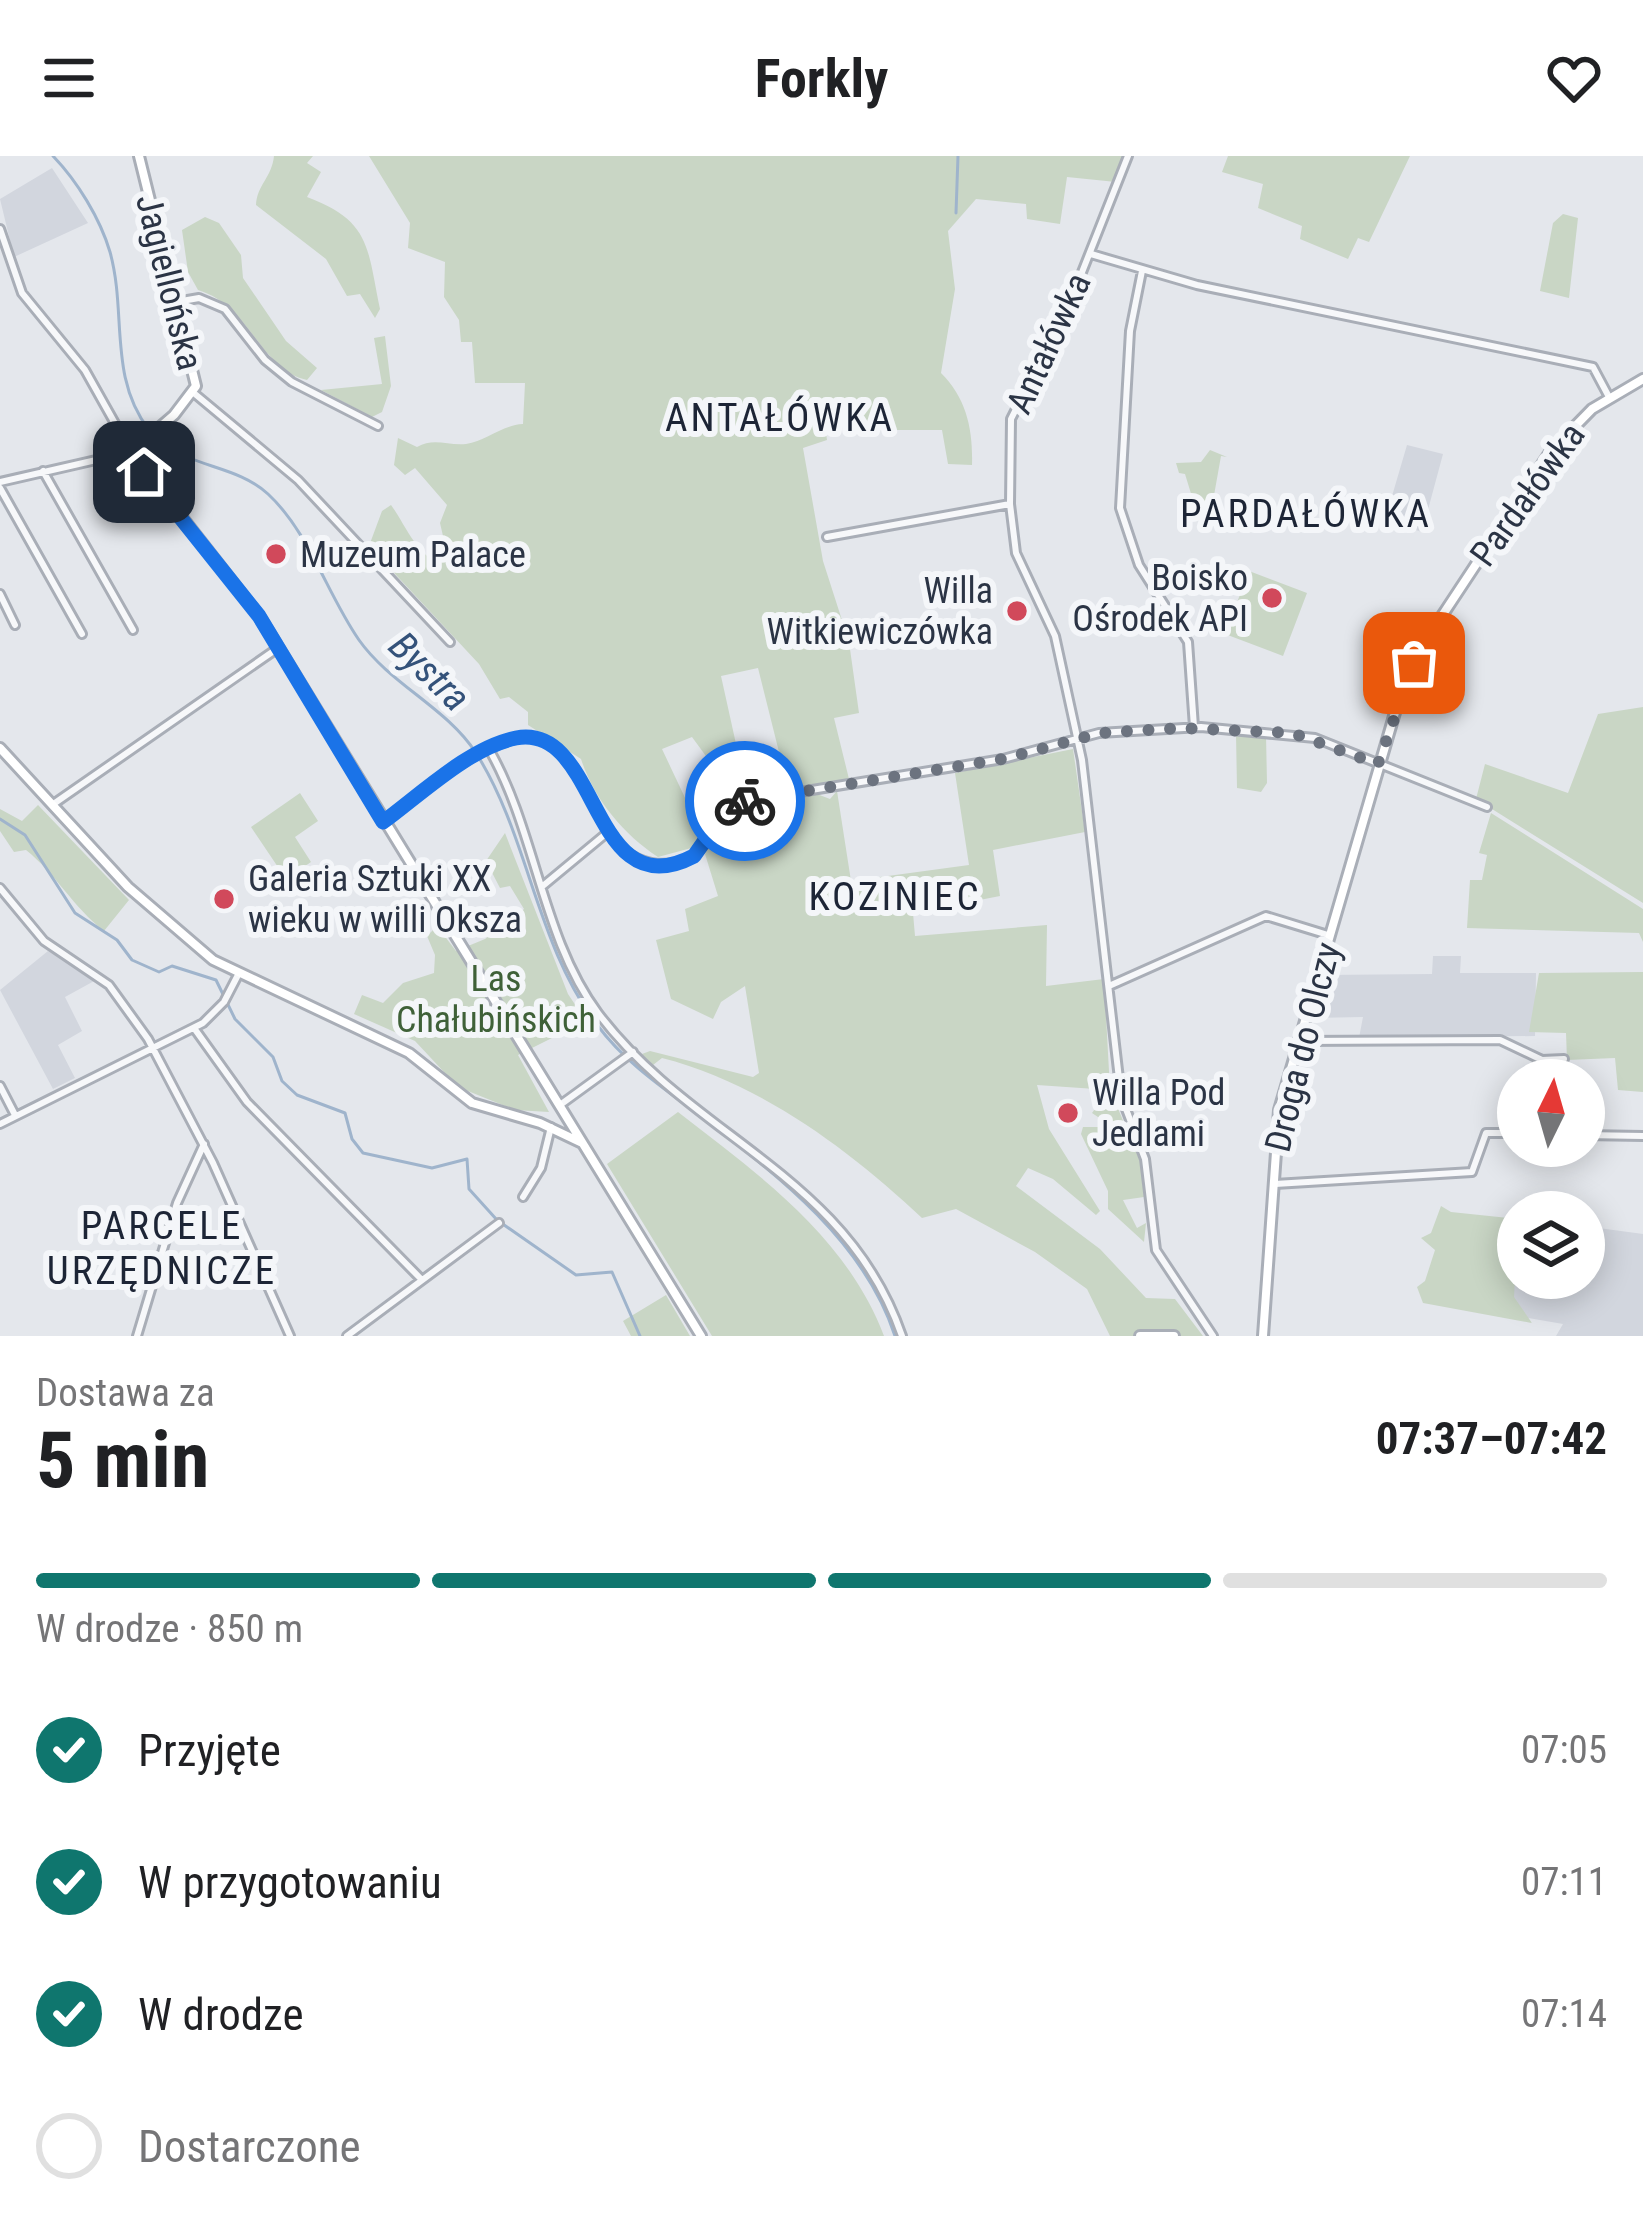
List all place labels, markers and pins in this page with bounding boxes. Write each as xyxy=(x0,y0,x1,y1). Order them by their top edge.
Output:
pin xyxy=(93,421,195,523)
place label: Muzeum Palace xyxy=(300,534,526,576)
marker: Muzeum Palace xyxy=(263,541,289,567)
place label: Boisko Ośrodek API xyxy=(1072,557,1248,640)
place label: Willa Witkiewiczówka xyxy=(767,570,993,653)
marker: Boisko Ośrodek API xyxy=(1259,585,1285,611)
marker: Willa Witkiewiczówka xyxy=(1004,598,1030,624)
pin xyxy=(1363,612,1465,714)
place label: Galeria Sztuki XX wieku w willi Oksza xyxy=(248,858,522,941)
marker: Galeria Sztuki XX wieku w willi Oksza xyxy=(211,886,237,912)
place label: Willa Pod Jedlami xyxy=(1092,1072,1225,1155)
marker: Willa Pod Jedlami xyxy=(1055,1100,1081,1126)

